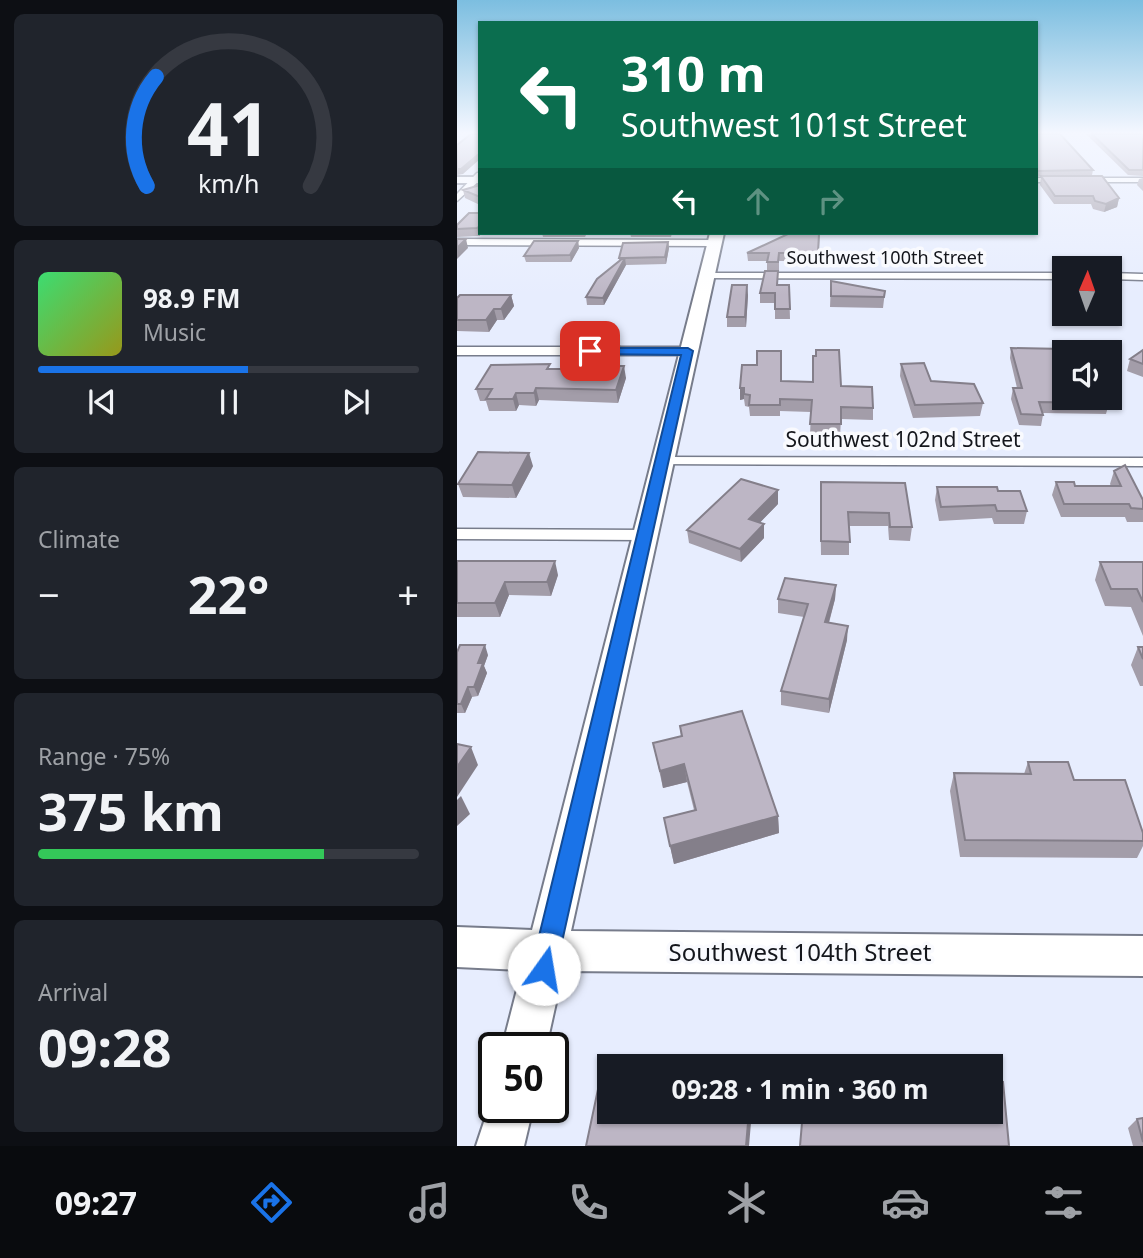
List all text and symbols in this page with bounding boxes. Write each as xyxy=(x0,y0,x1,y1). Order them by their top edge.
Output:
text: 310 m xyxy=(621,40,766,106)
icon: left xyxy=(506,49,597,140)
text: 41 xyxy=(187,79,270,178)
text: Southwest 101st Street xyxy=(621,103,967,146)
text: km/h xyxy=(198,166,259,200)
icon: left xyxy=(666,182,704,220)
icon: ahead xyxy=(739,182,777,220)
icon: right xyxy=(812,182,850,220)
street label: Southwest 100th Street xyxy=(786,245,984,269)
north arrow xyxy=(1052,256,1122,326)
map controls xyxy=(1052,256,1122,410)
text: 98.9 FM xyxy=(143,280,240,316)
text: Music xyxy=(143,316,206,348)
pin xyxy=(560,321,620,381)
icon: arrive xyxy=(571,332,609,370)
button: sound xyxy=(1052,340,1122,410)
icon: previous xyxy=(83,383,121,421)
icon: pause xyxy=(210,383,248,421)
icon: next xyxy=(337,383,375,421)
street label: Southwest 102nd Street xyxy=(785,425,1021,453)
text: Climate xyxy=(38,523,120,555)
text: 22° xyxy=(188,558,269,629)
text: − xyxy=(38,568,60,620)
text: + xyxy=(397,568,419,620)
text: Range · 75% xyxy=(38,740,170,772)
text: 375 km xyxy=(38,775,224,846)
position arrow xyxy=(507,932,581,1006)
street label: Southwest 104th Street xyxy=(669,935,932,968)
text: Arrival xyxy=(38,976,108,1008)
text: 09:28 xyxy=(38,1011,172,1082)
speed limit sign: 50 xyxy=(478,1032,569,1123)
text: 09:28 · 1 min · 360 m xyxy=(672,1071,928,1107)
icon: directions xyxy=(247,1178,296,1227)
icon: music xyxy=(405,1178,454,1227)
icon: phone xyxy=(564,1178,613,1227)
icon: climate xyxy=(722,1178,771,1227)
icon: car xyxy=(881,1178,930,1227)
icon: filters xyxy=(1039,1178,1088,1227)
text: 09:27 xyxy=(55,1181,137,1224)

